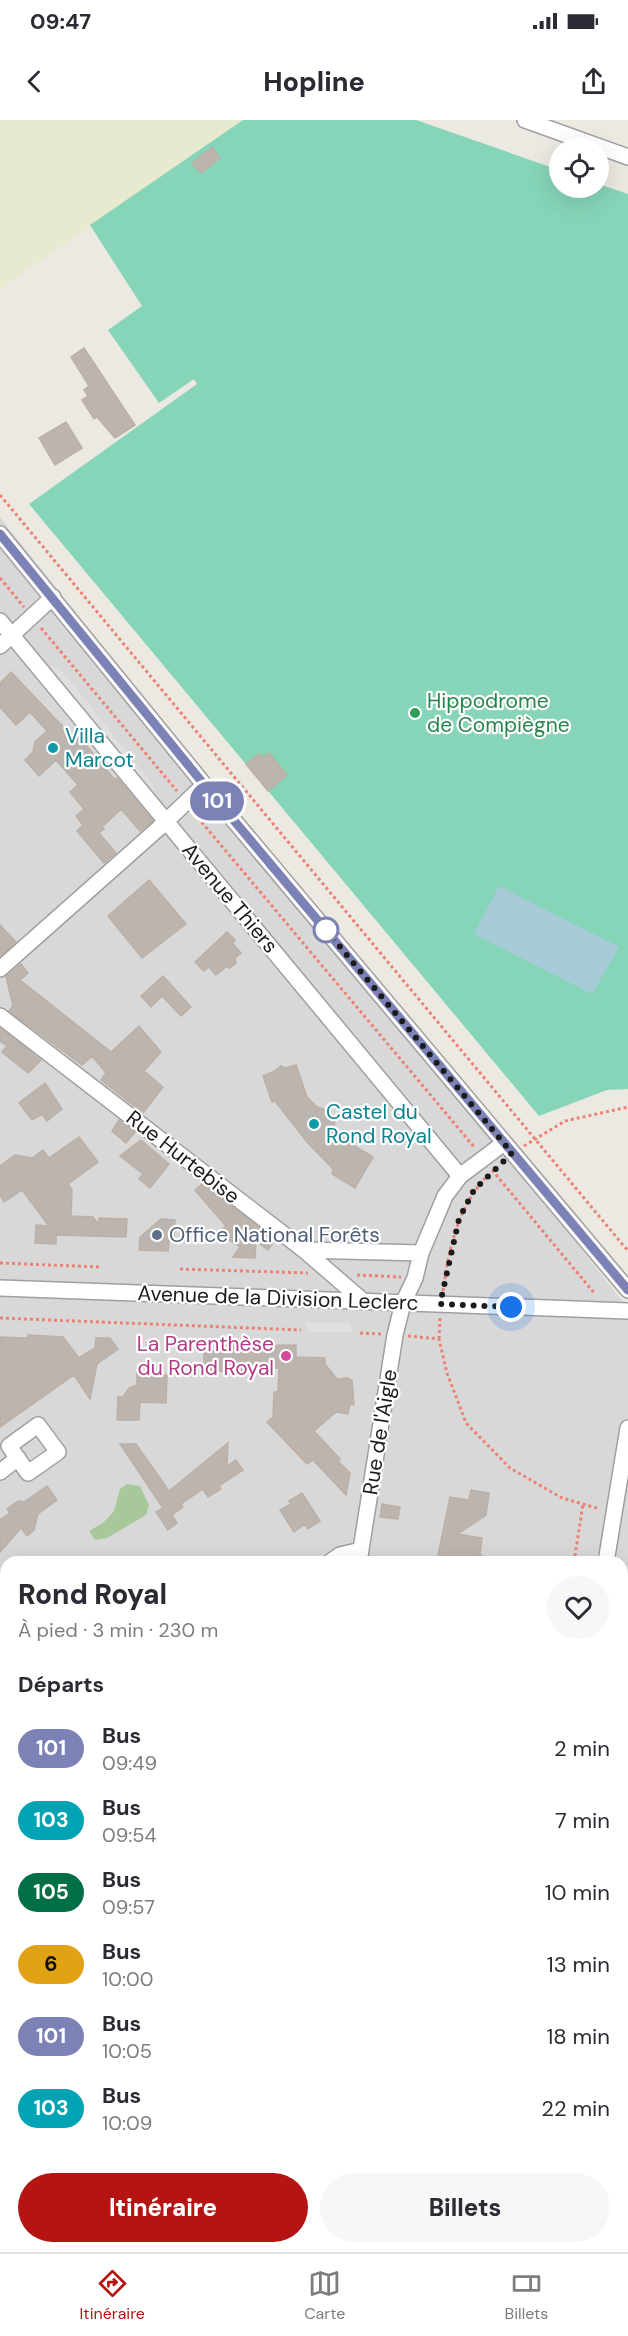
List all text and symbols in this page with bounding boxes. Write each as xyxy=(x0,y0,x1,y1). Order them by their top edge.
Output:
text: 09:47 xyxy=(30,7,91,36)
text: Hopline xyxy=(263,64,365,99)
icon: back xyxy=(18,65,51,98)
icon: share xyxy=(577,65,610,98)
map controls xyxy=(549,138,609,198)
button: locate xyxy=(549,138,609,198)
place label: Hippodrome de Compiègne xyxy=(427,687,570,739)
marker: Hippodrome de Compiègne xyxy=(408,706,422,720)
place label: Villa Marcot xyxy=(65,722,134,774)
marker: Villa Marcot xyxy=(46,741,60,755)
line badge: 101 xyxy=(182,782,252,820)
text: 101 xyxy=(202,787,232,815)
street label: Avenue Thiers xyxy=(176,837,284,959)
unlabelled marker xyxy=(313,917,339,943)
place label: Castel du Rond Royal xyxy=(326,1098,432,1150)
street label: Rue Hurtebise xyxy=(121,1104,246,1210)
marker: Castel du Rond Royal xyxy=(307,1117,321,1131)
place label: Office National Forêts xyxy=(169,1221,380,1249)
marker: Office National Forêts xyxy=(150,1228,164,1242)
street label: Avenue de la Division Leclerc xyxy=(137,1279,419,1317)
your location xyxy=(496,1292,526,1322)
place label: La Parenthèse du Rond Royal xyxy=(137,1330,274,1382)
marker: La Parenthèse du Rond Royal xyxy=(279,1349,293,1363)
street label: Rue de l'Aigle xyxy=(356,1367,404,1497)
text: Rond Royal xyxy=(18,1576,167,1613)
button: heart xyxy=(547,1576,610,1639)
text: À pied · 3 min · 230 m xyxy=(18,1617,218,1643)
text: Départs xyxy=(18,1670,104,1699)
text: Bus xyxy=(102,1721,141,1750)
text: 101 xyxy=(36,1734,66,1762)
text: 2 min xyxy=(554,1734,610,1763)
text: 09:49 xyxy=(102,1750,157,1776)
text: Bus xyxy=(102,1793,141,1822)
text: 103 xyxy=(33,1806,69,1834)
text: 7 min xyxy=(555,1806,610,1835)
text: 09:54 xyxy=(102,1822,157,1848)
text: Bus xyxy=(102,1865,141,1894)
text: 105 xyxy=(33,1878,69,1906)
text: 10 min xyxy=(545,1878,610,1907)
text: 09:57 xyxy=(102,1894,155,1920)
text: Bus xyxy=(102,1937,141,1966)
text: 6 xyxy=(44,1950,58,1978)
text: 13 min xyxy=(547,1950,610,1979)
text: 10:00 xyxy=(102,1966,153,1992)
text: Bus xyxy=(102,2009,141,2038)
text: 101 xyxy=(36,2022,66,2050)
text: 18 min xyxy=(546,2022,610,2051)
text: 10:05 xyxy=(102,2038,152,2064)
text: Bus xyxy=(102,2081,141,2110)
text: 103 xyxy=(33,2094,69,2122)
text: 22 min xyxy=(541,2094,610,2123)
text: 10:09 xyxy=(102,2110,152,2136)
button: Itinéraire xyxy=(18,2173,308,2242)
button: Billets xyxy=(320,2173,610,2242)
tab: Itinéraire xyxy=(80,2267,145,2324)
tab: Carte xyxy=(304,2267,345,2324)
tab: Billets xyxy=(505,2267,548,2324)

